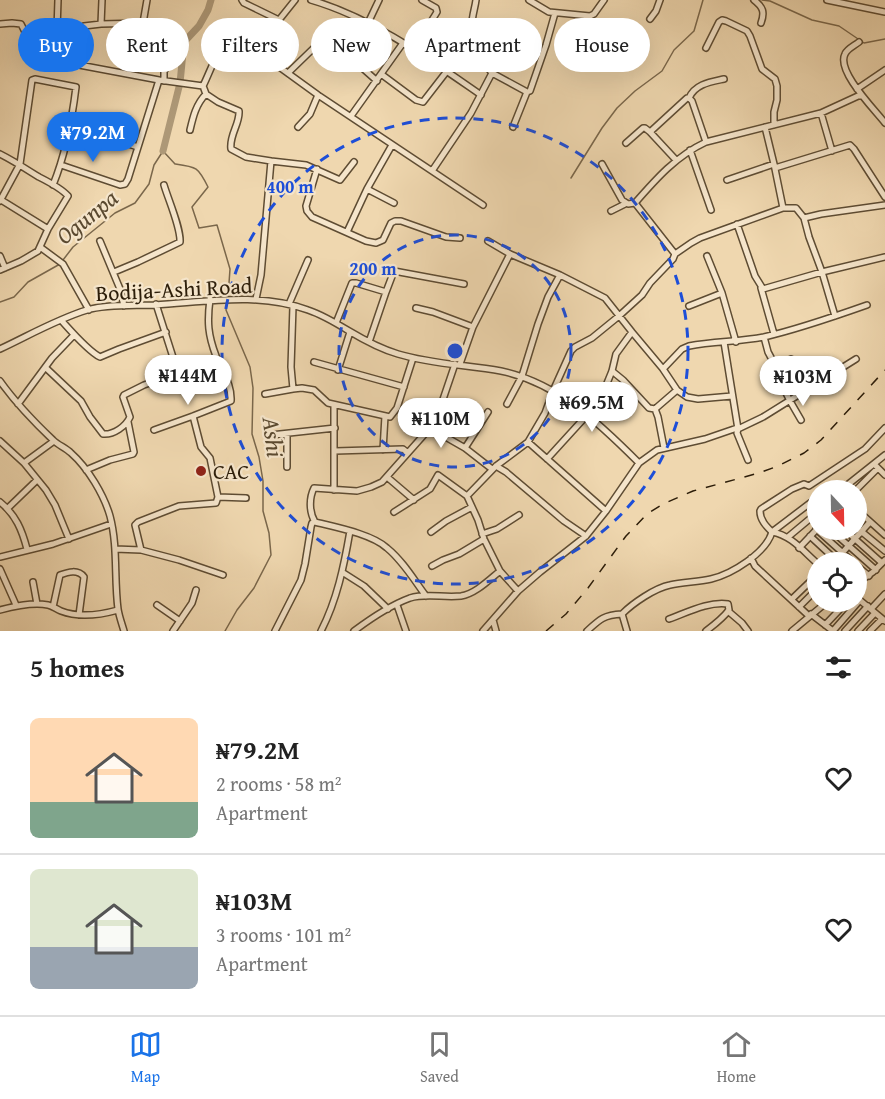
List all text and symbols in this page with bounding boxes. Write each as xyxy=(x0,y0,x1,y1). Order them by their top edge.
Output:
chip: Buy xyxy=(18,18,94,72)
chip: Rent xyxy=(106,18,189,72)
chip: Filters xyxy=(201,18,299,72)
chip: New xyxy=(311,18,392,72)
chip: Apartment xyxy=(404,18,542,72)
chip: House xyxy=(554,18,650,72)
pin: ₦79.2M xyxy=(44,112,142,163)
text: ₦79.2M xyxy=(61,117,125,146)
text: 400 m xyxy=(266,173,314,200)
water label: Ogunpa xyxy=(48,181,125,253)
text: 200 m xyxy=(349,255,397,282)
street label: Bodija-Ashi Road xyxy=(95,269,253,309)
centre of rings xyxy=(445,341,465,361)
pin: ₦144M xyxy=(146,355,230,406)
pin: ₦103M xyxy=(761,356,845,407)
text: ₦144M xyxy=(159,360,217,389)
text: ₦103M xyxy=(774,361,832,390)
pin: ₦69.5M xyxy=(543,382,641,433)
text: ₦69.5M xyxy=(560,387,624,416)
pin: ₦110M xyxy=(399,398,483,449)
text: ₦110M xyxy=(412,403,470,432)
water label: Ashi xyxy=(254,414,293,459)
place label: CAC xyxy=(213,455,249,487)
marker: CAC xyxy=(194,464,208,478)
north arrow xyxy=(807,480,867,540)
map controls xyxy=(807,480,867,612)
button: locate xyxy=(807,552,867,612)
text: 5 homes xyxy=(30,648,125,687)
icon: filters xyxy=(822,651,855,684)
text: ₦79.2M xyxy=(216,730,300,769)
icon: home xyxy=(78,742,150,814)
icon: heart xyxy=(822,762,855,795)
text: 2 rooms · 58 m² xyxy=(216,769,342,798)
text: Apartment xyxy=(216,798,308,827)
text: ₦103M xyxy=(216,881,292,920)
icon: home xyxy=(78,893,150,965)
icon: heart xyxy=(822,913,855,946)
text: 3 rooms · 101 m² xyxy=(216,920,351,949)
text: Apartment xyxy=(216,949,308,978)
tab: Map xyxy=(129,1028,162,1088)
tab: Saved xyxy=(420,1028,459,1088)
tab: Home xyxy=(717,1028,756,1088)

